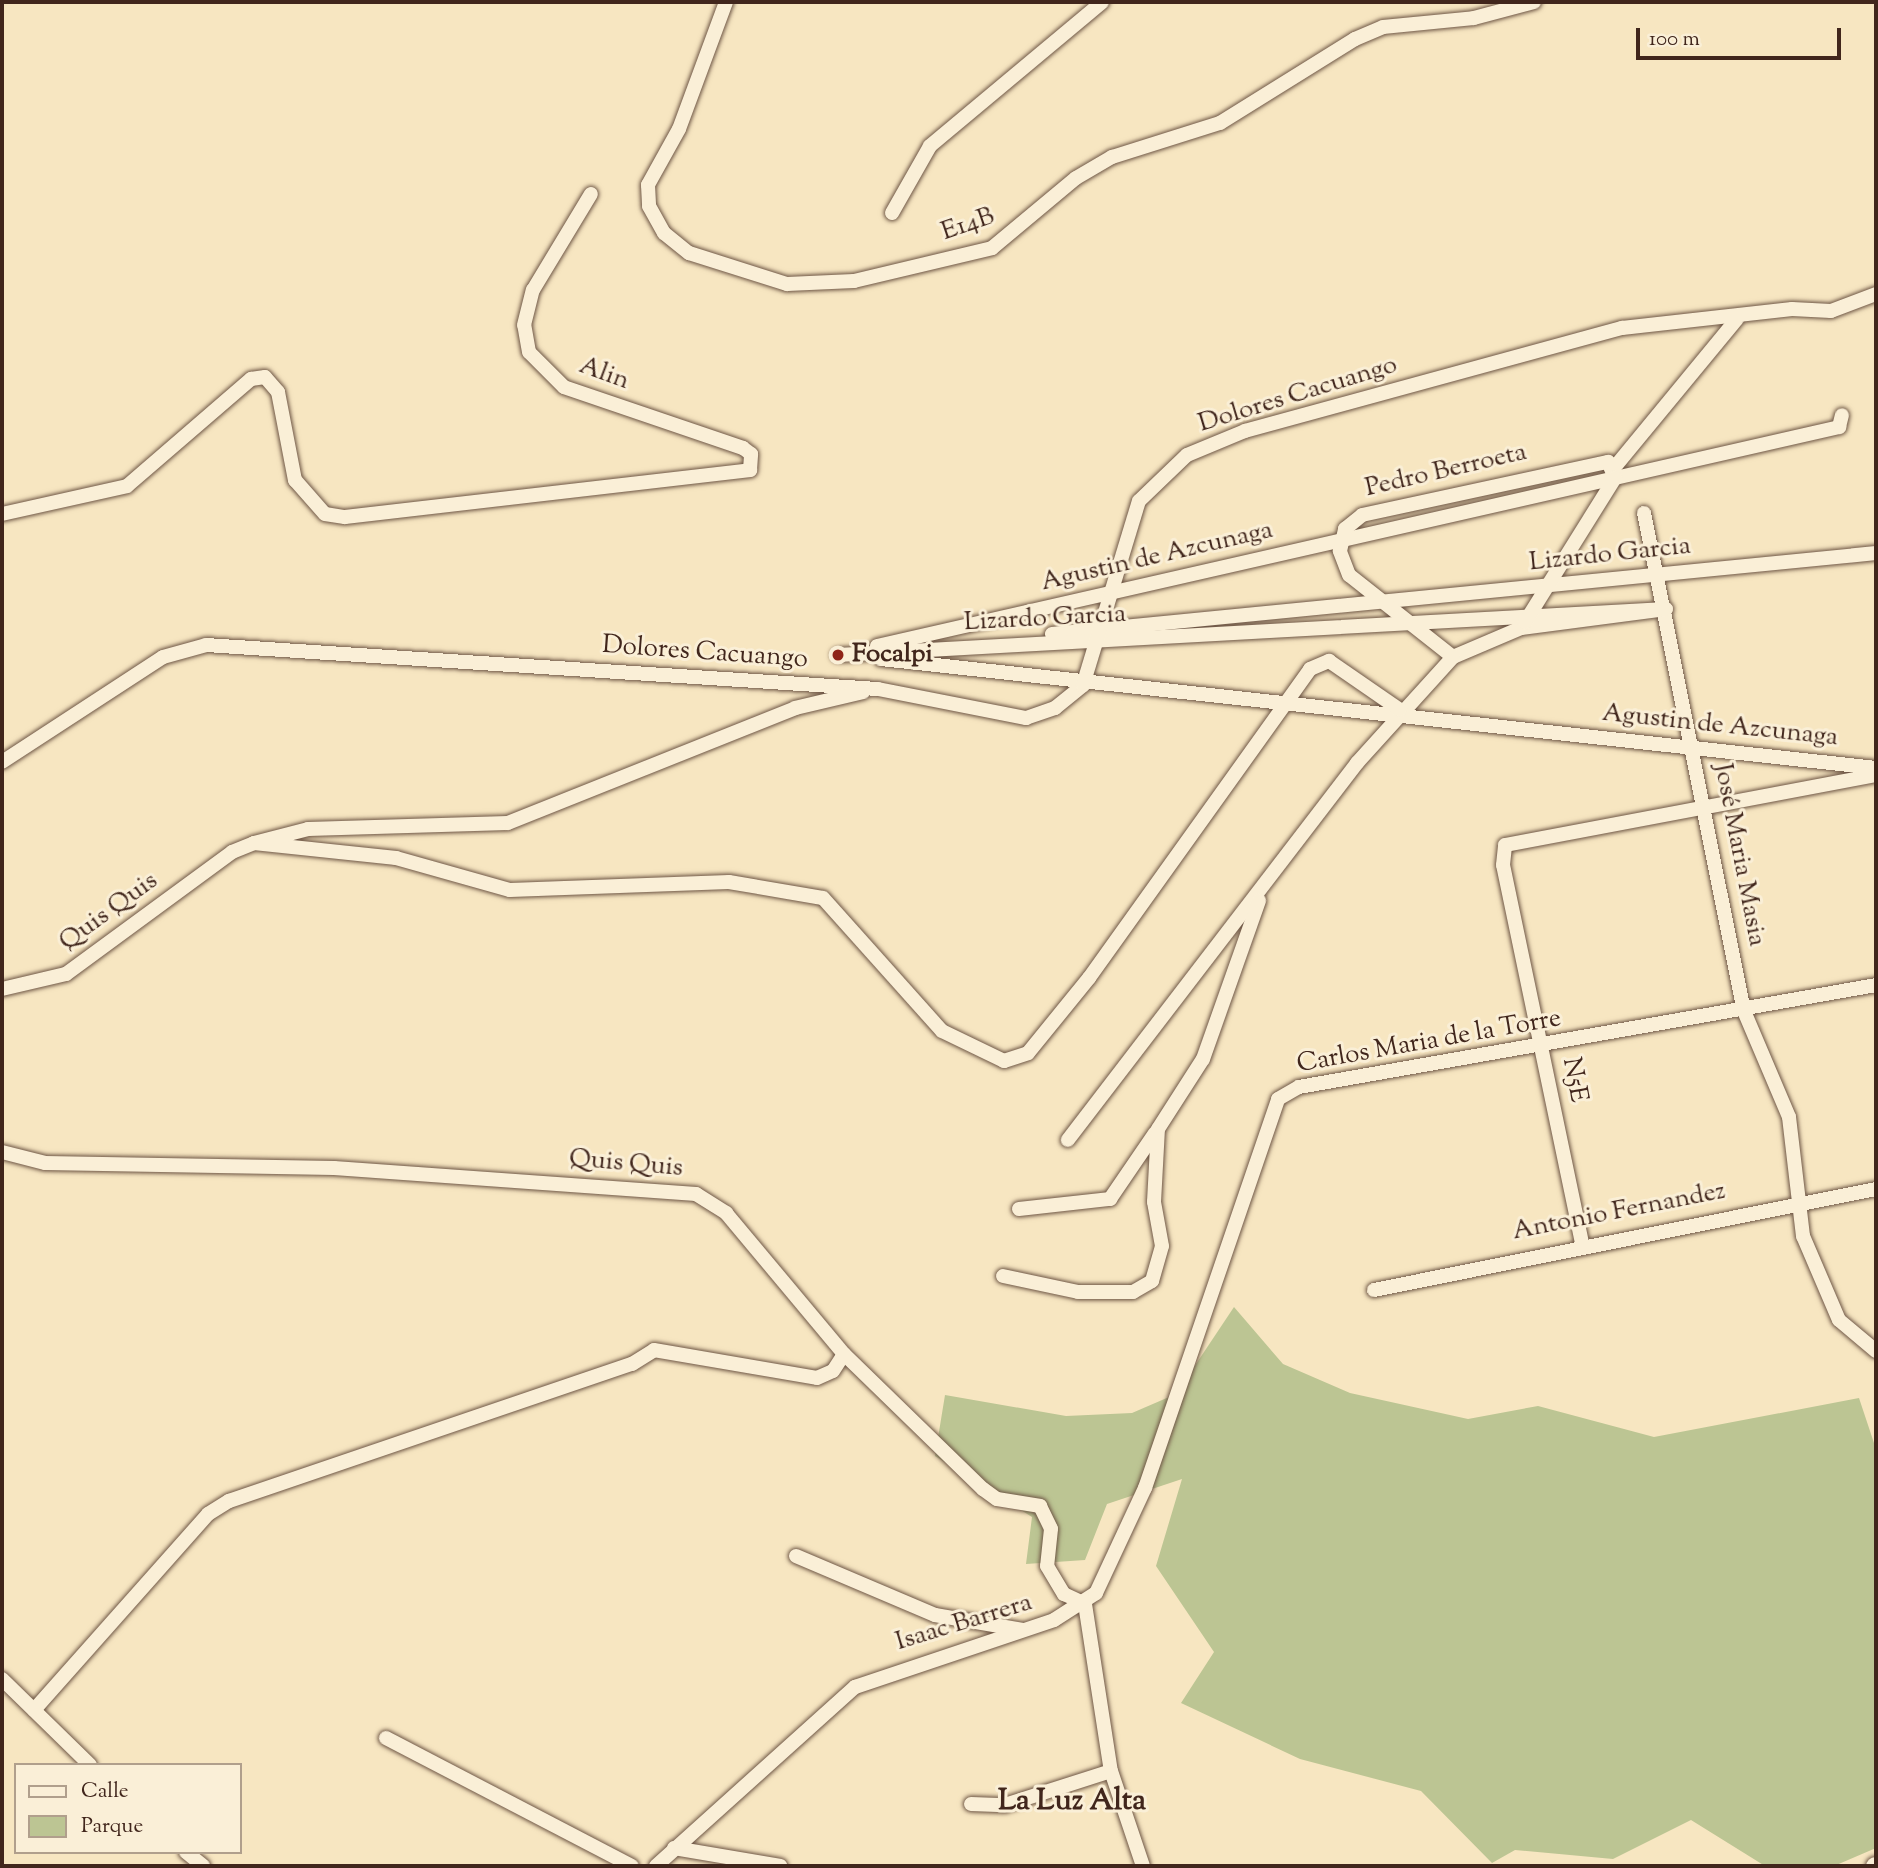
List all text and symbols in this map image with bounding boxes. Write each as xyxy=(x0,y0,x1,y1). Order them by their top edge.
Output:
scale bar xyxy=(1640,14,1845,58)
text: 100 m xyxy=(1649,25,1700,55)
street label: E14B xyxy=(937,201,999,249)
street label: Dolores Cacuango xyxy=(1195,350,1401,440)
street label: Alin xyxy=(575,351,633,397)
street label: Pedro Berroeta xyxy=(1362,437,1530,505)
street label: Agustin de Azcunaga xyxy=(1038,515,1276,599)
street label: Lizardo Garcia xyxy=(1528,531,1692,579)
street label: Lizardo Garcia xyxy=(963,599,1127,639)
street label: Dolores Cacuango xyxy=(601,630,809,676)
place label: Focalpi xyxy=(852,639,933,671)
marker: Focalpi xyxy=(830,647,846,663)
street label: Agustin de Azcunaga xyxy=(1600,698,1840,754)
street label: José Maria Masia xyxy=(1706,761,1772,949)
street label: Quis Quis xyxy=(54,866,164,958)
street label: Carlos Maria de la Torre xyxy=(1294,1003,1564,1081)
street label: N5E xyxy=(1554,1055,1594,1105)
street label: Quis Quis xyxy=(568,1143,684,1185)
street label: Antonio Fernandez xyxy=(1510,1176,1728,1248)
street label: Isaac Barrera xyxy=(892,1587,1036,1659)
legend xyxy=(14,1763,242,1854)
text: Calle xyxy=(81,1777,129,1807)
district label: La Luz Alta xyxy=(998,1784,1146,1820)
text: Parque xyxy=(81,1812,143,1842)

